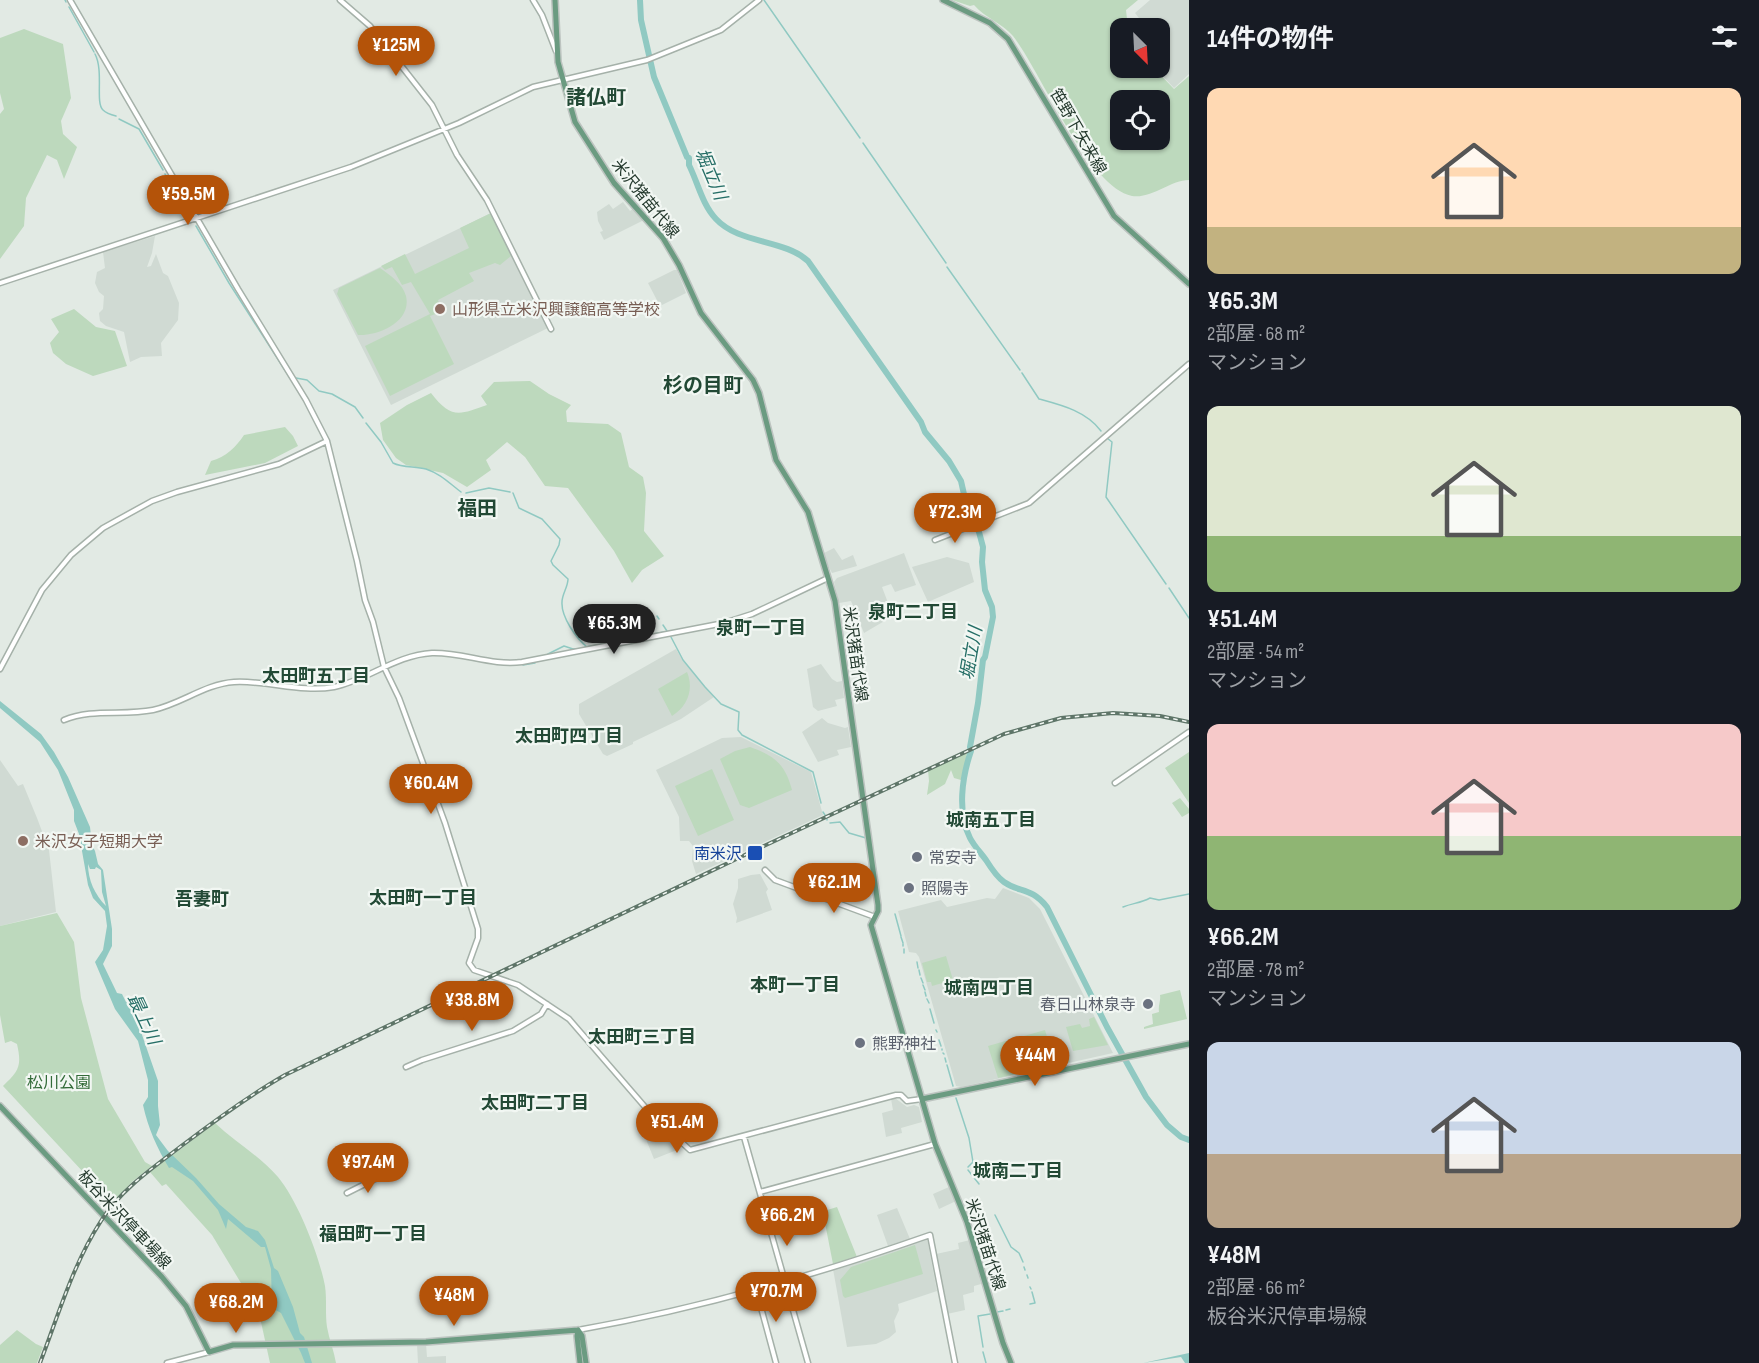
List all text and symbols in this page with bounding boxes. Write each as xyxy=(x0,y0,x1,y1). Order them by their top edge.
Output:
north arrow xyxy=(1110,18,1170,78)
map controls xyxy=(1110,18,1170,150)
icon: filters xyxy=(1708,20,1741,53)
text: 14件の物件 xyxy=(1207,24,1334,55)
pin: ¥125M xyxy=(354,26,438,77)
text: ¥125M xyxy=(372,33,420,57)
street label: 笹野下矢来線 xyxy=(1045,85,1110,178)
district label: 諸仏町 xyxy=(566,86,626,110)
button: locate xyxy=(1110,90,1170,150)
icon: home xyxy=(1420,127,1528,235)
water label: 堀立川 xyxy=(690,145,732,205)
street label: 米沢猪苗代線 xyxy=(607,156,682,242)
pin: ¥59.5M xyxy=(139,175,237,226)
text: ¥59.5M xyxy=(161,182,215,206)
text: ¥65.3M xyxy=(1207,286,1278,317)
place label: 山形県立米沢興譲館高等学校 xyxy=(452,301,660,320)
marker: 山形県立米沢興譲館高等学校 xyxy=(433,302,447,316)
text: 2部屋 · 68 m² xyxy=(1207,322,1305,346)
text: マンション xyxy=(1207,351,1307,375)
district label: 杉の目町 xyxy=(663,374,743,398)
icon: home xyxy=(1420,445,1528,553)
pin: ¥72.3M xyxy=(906,493,1004,544)
district label: 福田 xyxy=(457,497,497,521)
text: ¥72.3M xyxy=(928,500,982,524)
district label: 泉町二丁目 xyxy=(868,602,958,623)
pin: ¥65.3M xyxy=(565,604,663,655)
text: ¥51.4M xyxy=(1207,604,1277,635)
street label: 米沢猪苗代線 xyxy=(838,605,871,703)
text: ¥65.3M xyxy=(587,611,641,635)
district label: 泉町一丁目 xyxy=(716,618,806,639)
water label: 堀立川 xyxy=(956,623,987,681)
text: 2部屋 · 54 m² xyxy=(1207,640,1304,664)
district label: 太田町五丁目 xyxy=(262,666,370,687)
text: マンション xyxy=(1207,669,1307,693)
district label: 太田町四丁目 xyxy=(515,726,623,747)
icon: home xyxy=(1420,763,1528,871)
pin: ¥60.4M xyxy=(382,764,480,815)
text: ¥60.4M xyxy=(403,771,459,795)
district label: 城南五丁目 xyxy=(946,810,1036,831)
place label: 米沢女子短期大学 xyxy=(35,833,163,852)
marker: 米沢女子短期大学 xyxy=(16,834,30,848)
marker: 南米沢 xyxy=(746,844,764,862)
place label: 南米沢 xyxy=(694,845,742,864)
place label: 常安寺 xyxy=(929,849,977,868)
marker: 常安寺 xyxy=(910,850,924,864)
pin: ¥62.1M xyxy=(785,863,883,914)
text: ¥62.1M xyxy=(807,870,861,894)
place label: 照陽寺 xyxy=(921,880,969,899)
marker: 照陽寺 xyxy=(902,881,916,895)
district label: 太田町一丁目 xyxy=(369,888,477,909)
district label: 吾妻町 xyxy=(175,889,229,910)
text: ¥66.2M xyxy=(1207,922,1279,953)
text: 2部屋 · 78 m² xyxy=(1207,958,1305,982)
district label: 本町一丁目 xyxy=(750,975,840,996)
district label: 城南四丁目 xyxy=(944,978,1034,999)
pin: ¥38.8M xyxy=(423,981,521,1032)
text: マンション xyxy=(1207,987,1307,1011)
text: ¥38.8M xyxy=(444,988,500,1012)
water label: 最上川 xyxy=(123,990,165,1050)
place label: 春日山林泉寺 xyxy=(1040,996,1136,1015)
marker: 春日山林泉寺 xyxy=(1141,997,1155,1011)
district label: 太田町三丁目 xyxy=(588,1027,696,1048)
place label: 熊野神社 xyxy=(872,1035,936,1054)
marker: 熊野神社 xyxy=(853,1036,867,1050)
pin: ¥44M xyxy=(999,1036,1071,1087)
text: ¥44M xyxy=(1014,1043,1056,1067)
park label: 松川公園 xyxy=(27,1074,91,1093)
icon: home xyxy=(1420,1081,1528,1189)
district label: 太田町二丁目 xyxy=(481,1093,589,1114)
pin: ¥51.4M xyxy=(628,1103,726,1154)
text: ¥51.4M xyxy=(650,1110,704,1134)
pin: ¥97.4M xyxy=(319,1143,417,1194)
text: ¥97.4M xyxy=(341,1150,395,1174)
district label: 城南二丁目 xyxy=(973,1161,1063,1182)
street label: 板谷米沢停車場線 xyxy=(73,1167,175,1273)
pin: ¥66.2M xyxy=(738,1196,836,1247)
street label: 米沢猪苗代線 xyxy=(961,1196,1008,1293)
text: ¥66.2M xyxy=(759,1203,815,1227)
district label: 福田町一丁目 xyxy=(319,1224,427,1245)
text: ¥48M xyxy=(1207,1240,1261,1271)
pin: ¥70.7M xyxy=(727,1272,825,1323)
pin: ¥48M xyxy=(418,1276,490,1327)
text: 2部屋 · 66 m² xyxy=(1207,1276,1305,1300)
text: ¥70.7M xyxy=(749,1279,803,1303)
pin: ¥68.2M xyxy=(187,1283,285,1334)
text: ¥48M xyxy=(433,1283,475,1307)
text: ¥68.2M xyxy=(208,1290,264,1314)
text: 板谷米沢停車場線 xyxy=(1207,1305,1367,1329)

